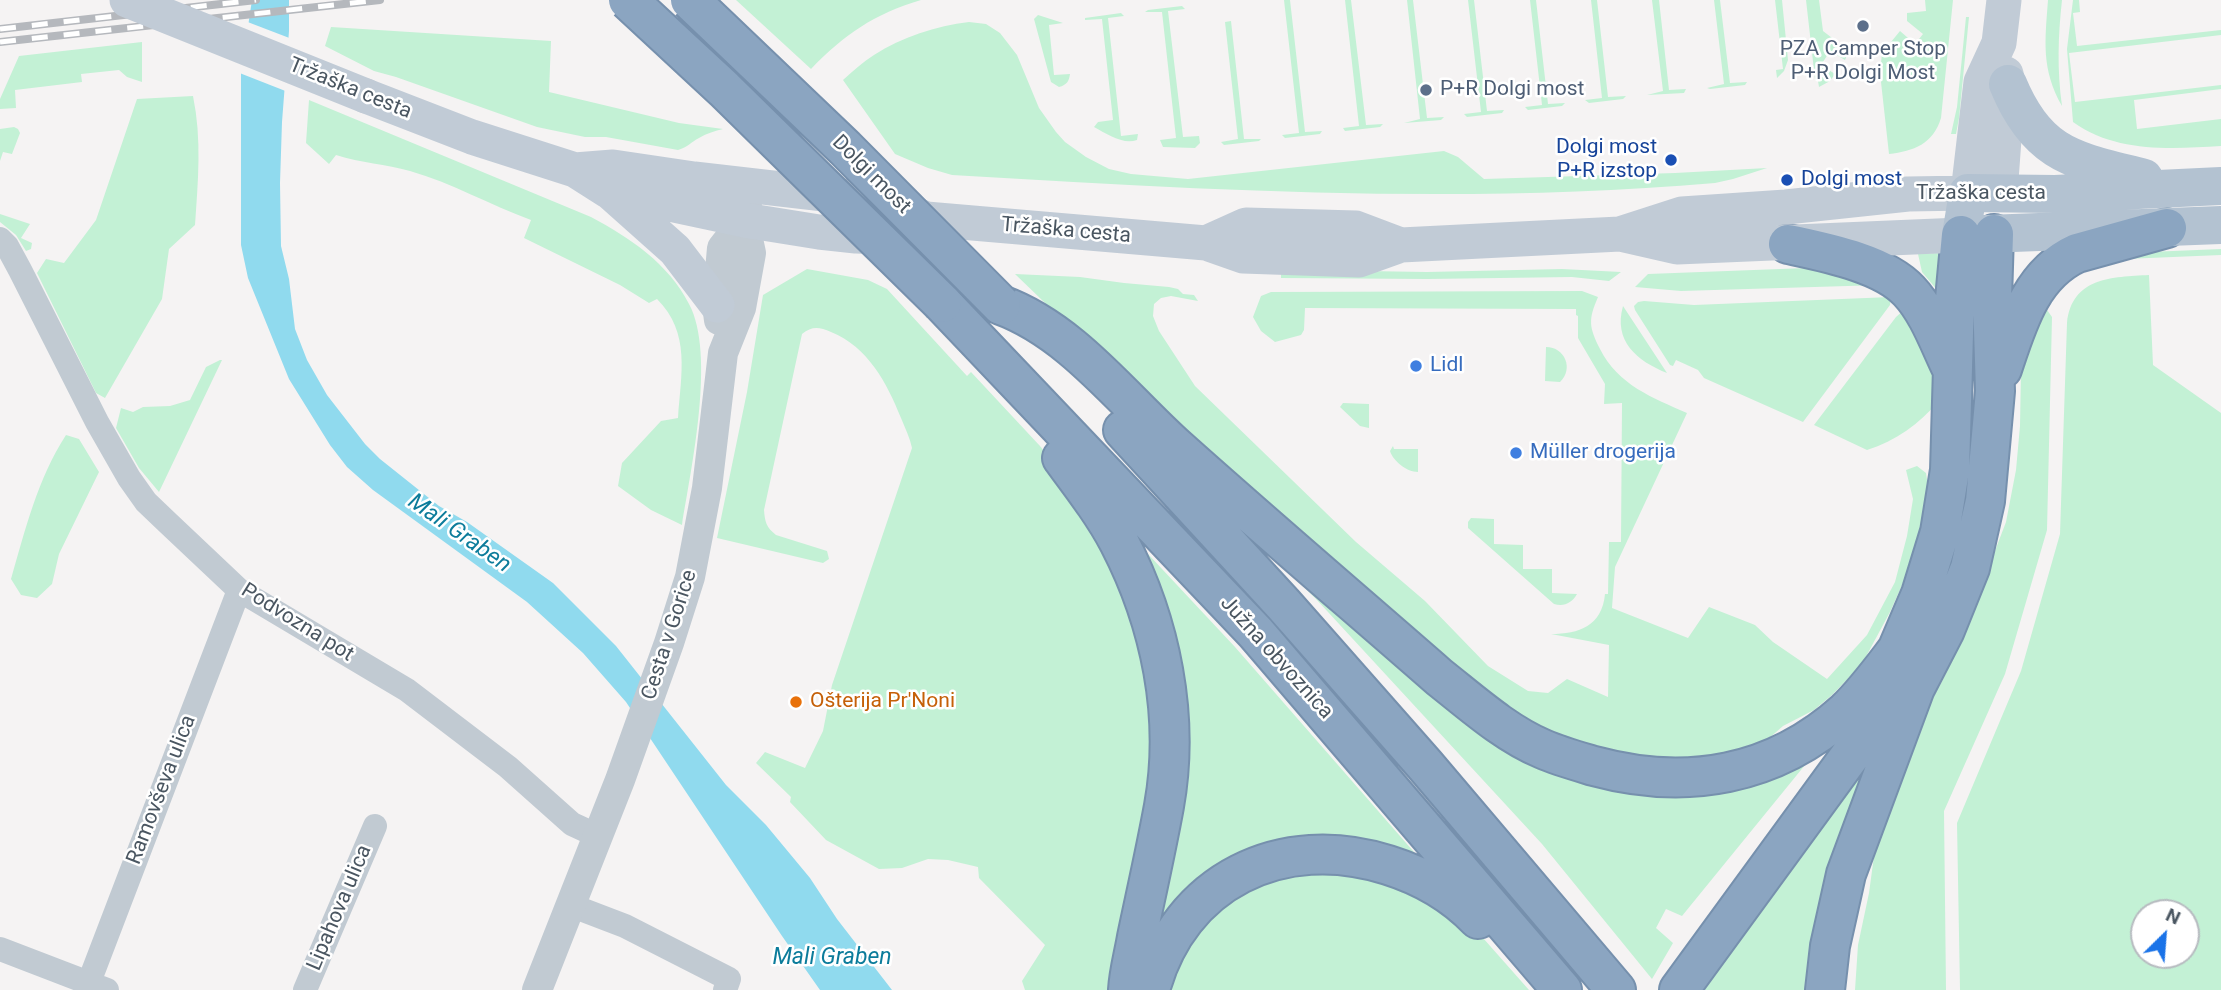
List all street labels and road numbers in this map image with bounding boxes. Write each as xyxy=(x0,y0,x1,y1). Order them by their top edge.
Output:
street label: Tržaška cesta xyxy=(285,53,415,125)
street label: Dolgi most xyxy=(826,130,916,220)
street label: Tržaška cesta xyxy=(1916,181,2046,207)
street label: Tržaška cesta xyxy=(1000,213,1132,249)
street label: Cesta v Gorice xyxy=(637,567,703,703)
street label: Podvozna pot xyxy=(236,578,358,668)
street label: Južna obvoznica xyxy=(1214,591,1338,725)
street label: Ramovševa ulica xyxy=(122,712,202,868)
street label: Lipahova ulica xyxy=(302,841,378,975)

